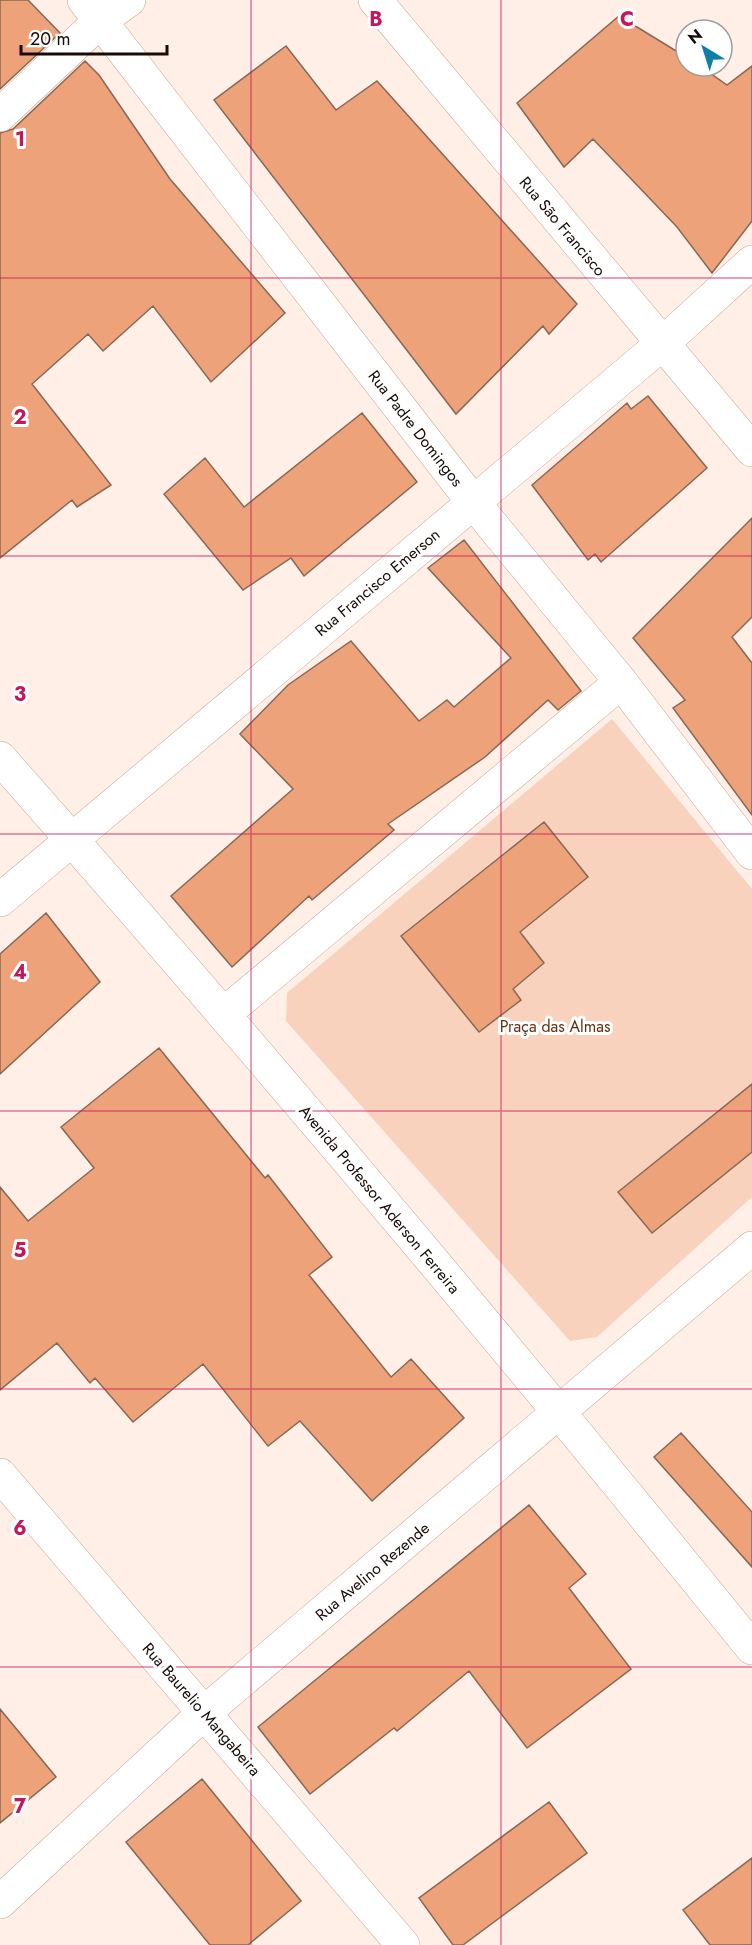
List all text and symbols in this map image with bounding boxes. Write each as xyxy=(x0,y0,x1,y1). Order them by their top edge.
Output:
text: B xyxy=(369,5,383,34)
text: C xyxy=(620,5,634,34)
scale bar xyxy=(21,18,166,56)
north arrow xyxy=(674,18,734,78)
text: N xyxy=(683,24,707,50)
text: 20 m xyxy=(30,26,70,52)
text: 1 xyxy=(15,125,25,154)
street label: Rua São Francisco xyxy=(514,172,611,281)
street label: Rua Padre Domingos xyxy=(363,365,468,491)
text: 2 xyxy=(13,403,27,432)
street label: Rua Francisco Emerson xyxy=(310,523,445,642)
text: 3 xyxy=(14,680,26,709)
text: 4 xyxy=(13,958,27,987)
park label: Praça das Almas xyxy=(500,1015,610,1038)
street label: Avenida Professor Aderson Ferreira xyxy=(294,1100,466,1299)
text: 5 xyxy=(14,1236,27,1265)
text: 6 xyxy=(13,1514,27,1543)
street label: Rua Avelino Rezende xyxy=(310,1517,434,1626)
street label: Rua Baurelio Mangabeira xyxy=(137,1638,266,1781)
text: 7 xyxy=(14,1792,27,1821)

